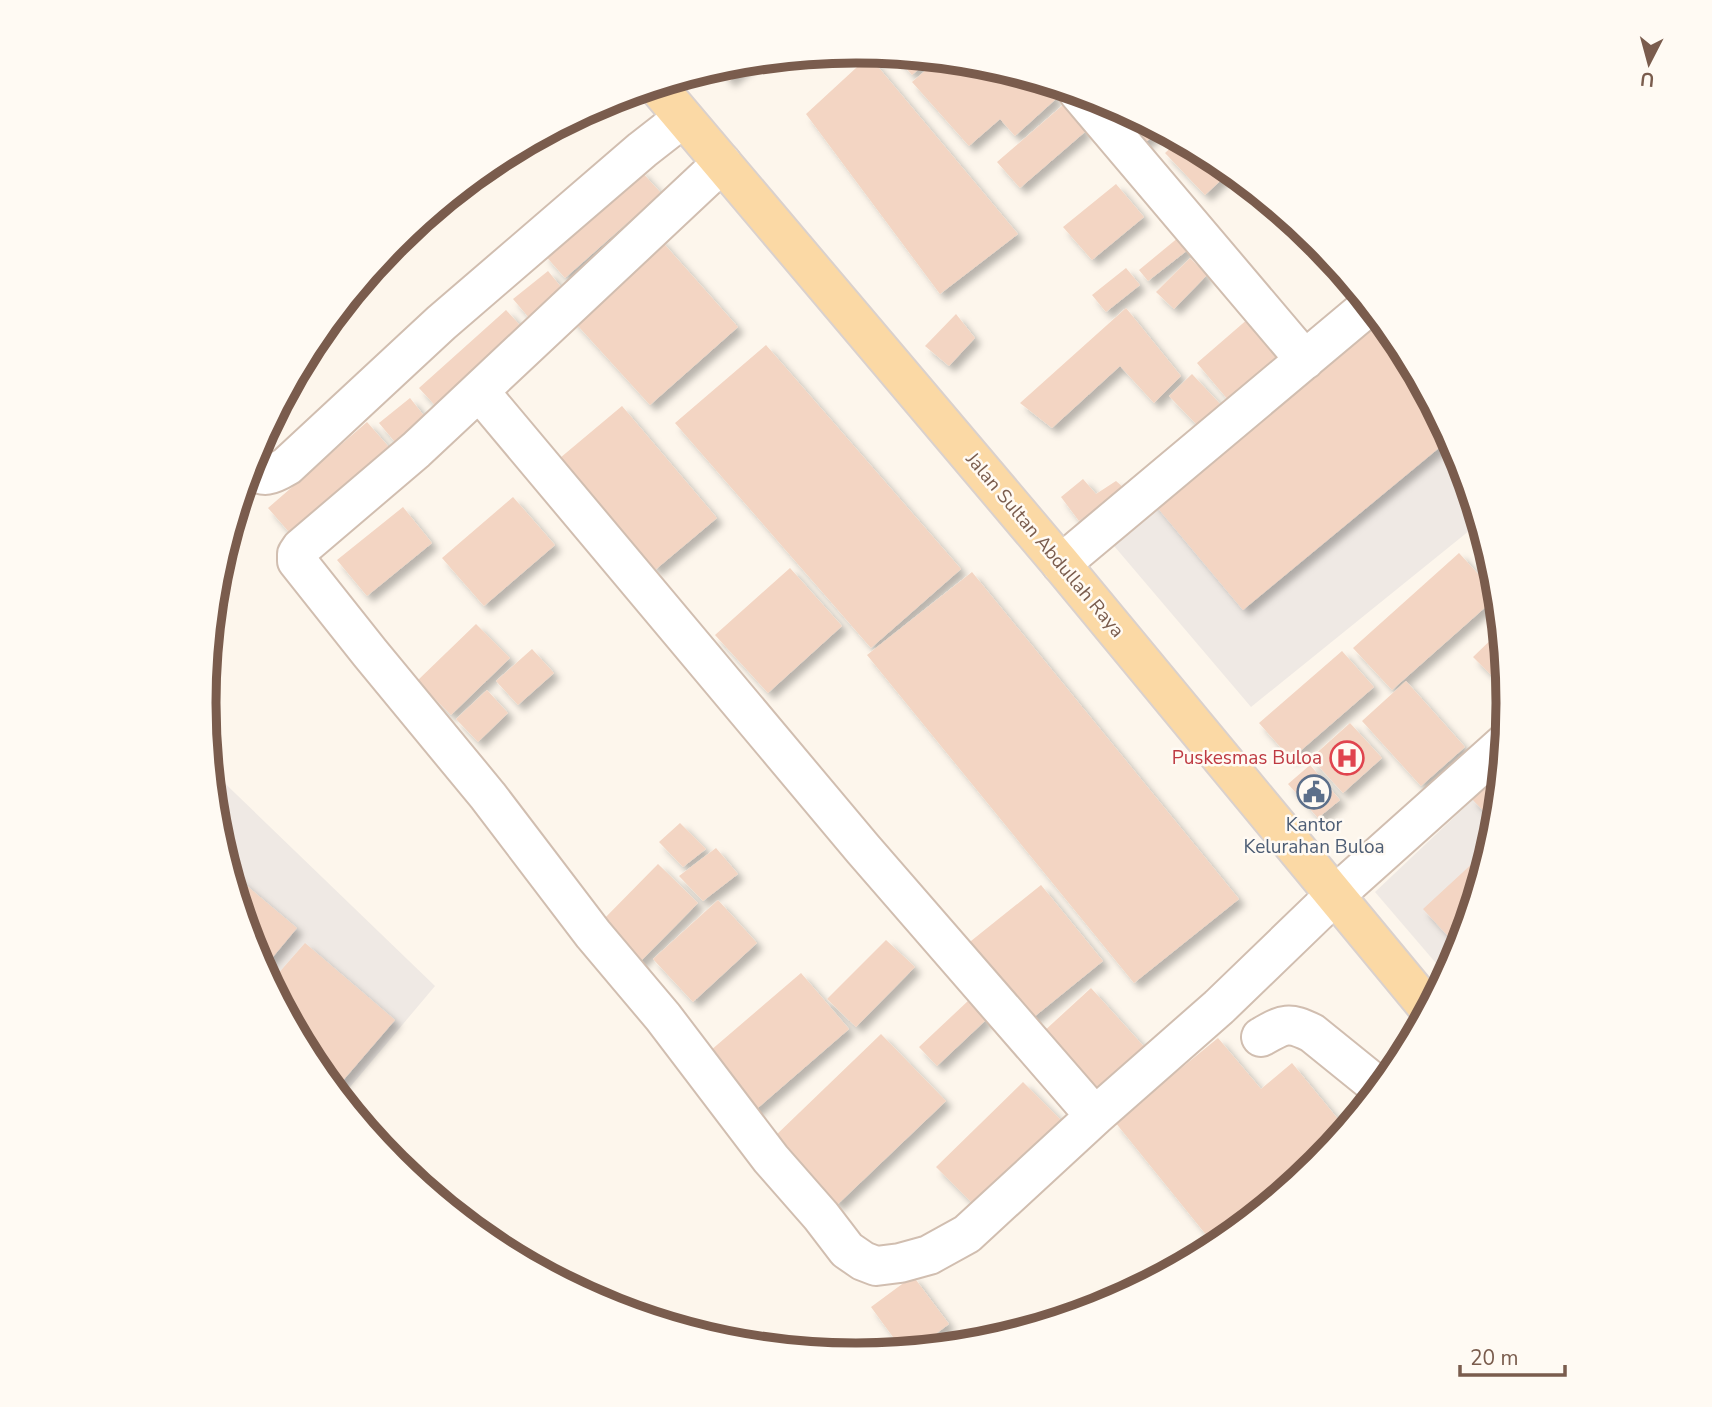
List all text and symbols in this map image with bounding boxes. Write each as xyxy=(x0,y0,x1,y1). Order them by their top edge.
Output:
north arrow xyxy=(1614,28,1684,98)
text: U xyxy=(1639,65,1656,93)
street label: Jalan Sultan Abdullah Raya xyxy=(959,446,1130,643)
hospital icon: Puskesmas Buloa xyxy=(1328,739,1366,777)
place label: Puskesmas Buloa xyxy=(1172,745,1322,771)
public building icon: Kantor Kelurahan Buloa xyxy=(1295,773,1333,811)
place label: Kantor Kelurahan Buloa xyxy=(1243,812,1385,860)
scale bar xyxy=(1460,1334,1565,1378)
text: 20 m xyxy=(1470,1344,1519,1372)

